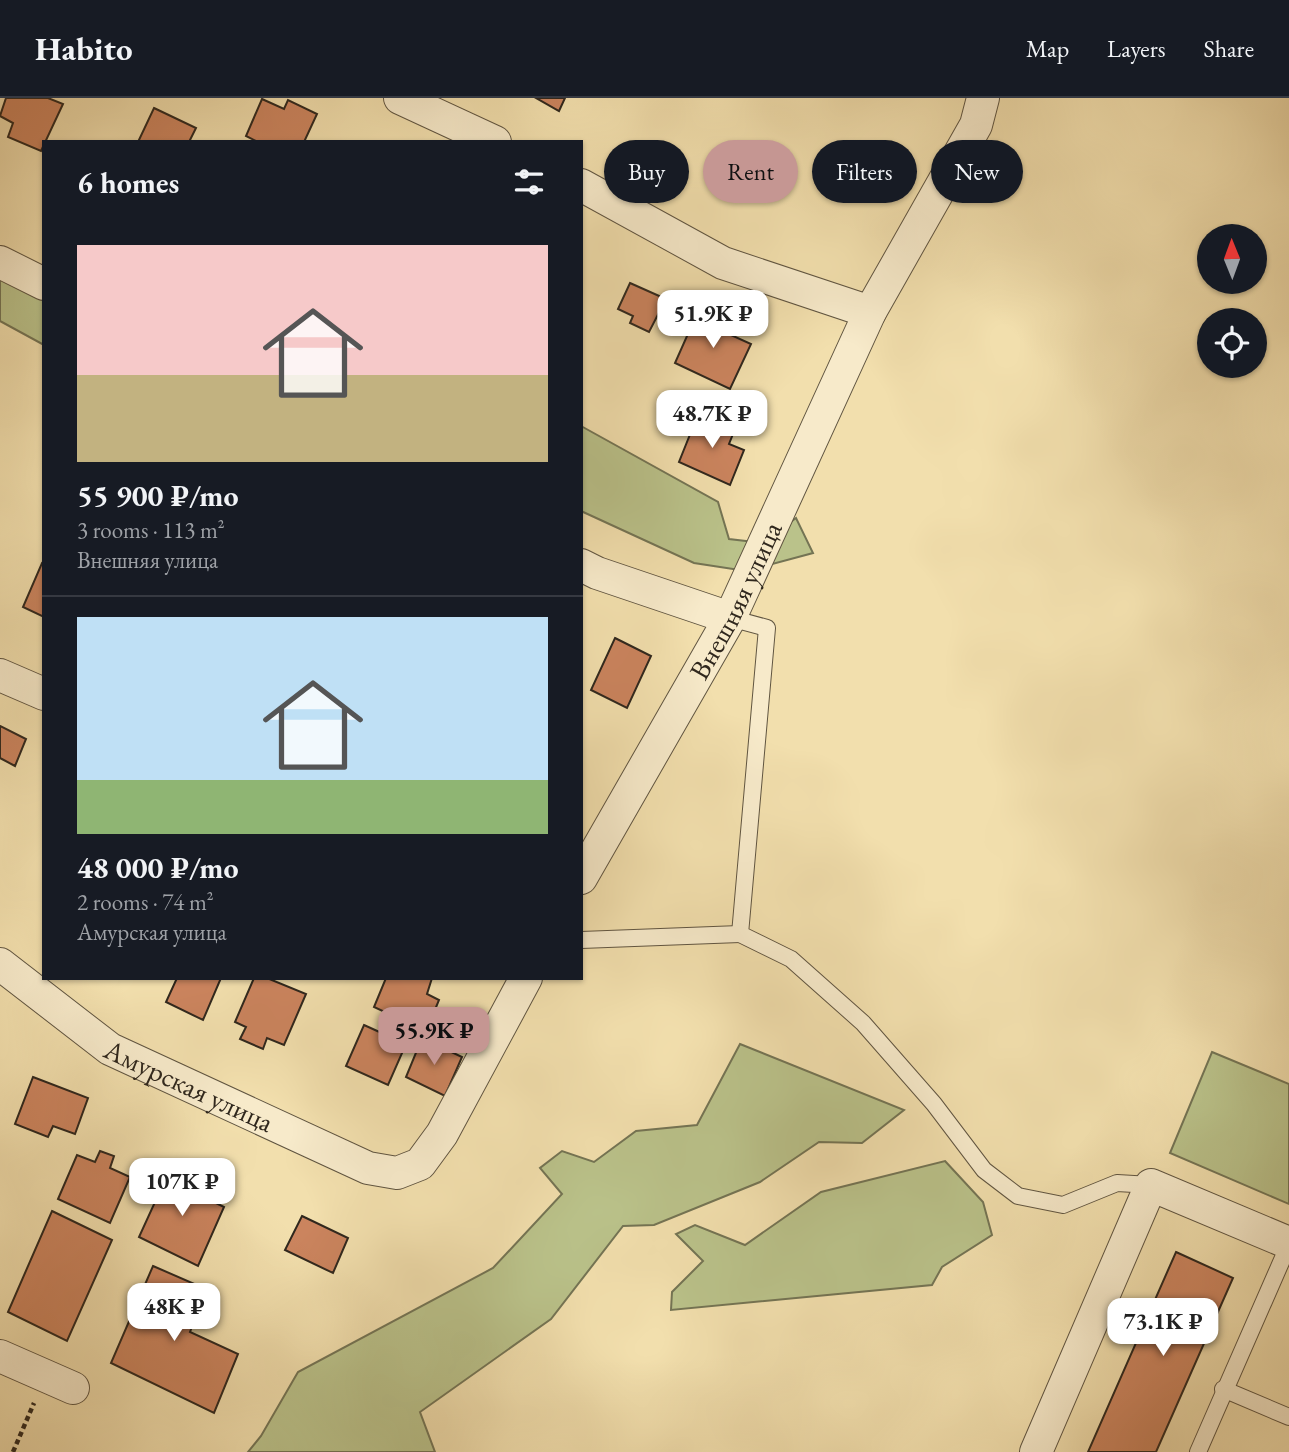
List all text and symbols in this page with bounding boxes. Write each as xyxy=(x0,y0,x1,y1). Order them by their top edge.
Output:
text: Habito xyxy=(35,27,132,70)
text: Map xyxy=(1026,33,1069,64)
text: Layers xyxy=(1107,33,1166,64)
text: Share xyxy=(1204,33,1254,64)
chip: Buy xyxy=(604,140,689,203)
chip: Rent xyxy=(703,140,798,203)
chip: Filters xyxy=(812,140,917,203)
chip: New xyxy=(931,140,1023,203)
text: 6 homes xyxy=(77,163,179,202)
icon: filters xyxy=(510,163,548,201)
north arrow xyxy=(1197,224,1267,294)
map controls xyxy=(1197,224,1267,378)
icon: home xyxy=(250,290,376,416)
pin: 51.9K ₽ xyxy=(648,290,778,350)
text: 51.9K ₽ xyxy=(673,298,753,328)
button: locate xyxy=(1197,308,1267,378)
pin: 48.7K ₽ xyxy=(647,390,777,450)
text: 48.7K ₽ xyxy=(672,398,752,428)
text: 55 900 ₽/mo xyxy=(77,476,239,515)
text: 3 rooms · 113 m² xyxy=(77,515,225,545)
street label: Внешняя улица xyxy=(681,515,790,686)
text: Внешняя улица xyxy=(77,545,218,575)
icon: home xyxy=(250,662,376,788)
text: 48 000 ₽/mo xyxy=(77,848,239,887)
text: 2 rooms · 74 m² xyxy=(77,887,214,917)
text: Амурская улица xyxy=(77,917,227,947)
pin: 55.9K ₽ xyxy=(369,1007,499,1067)
text: 55.9K ₽ xyxy=(394,1015,474,1045)
street label: Амурская улица xyxy=(98,1030,280,1140)
pin: 107K ₽ xyxy=(125,1158,239,1218)
text: 107K ₽ xyxy=(145,1166,219,1196)
pin: 48K ₽ xyxy=(125,1284,223,1343)
text: 48K ₽ xyxy=(143,1291,205,1321)
pin: 73.1K ₽ xyxy=(1098,1298,1228,1358)
text: 73.1K ₽ xyxy=(1123,1306,1203,1336)

